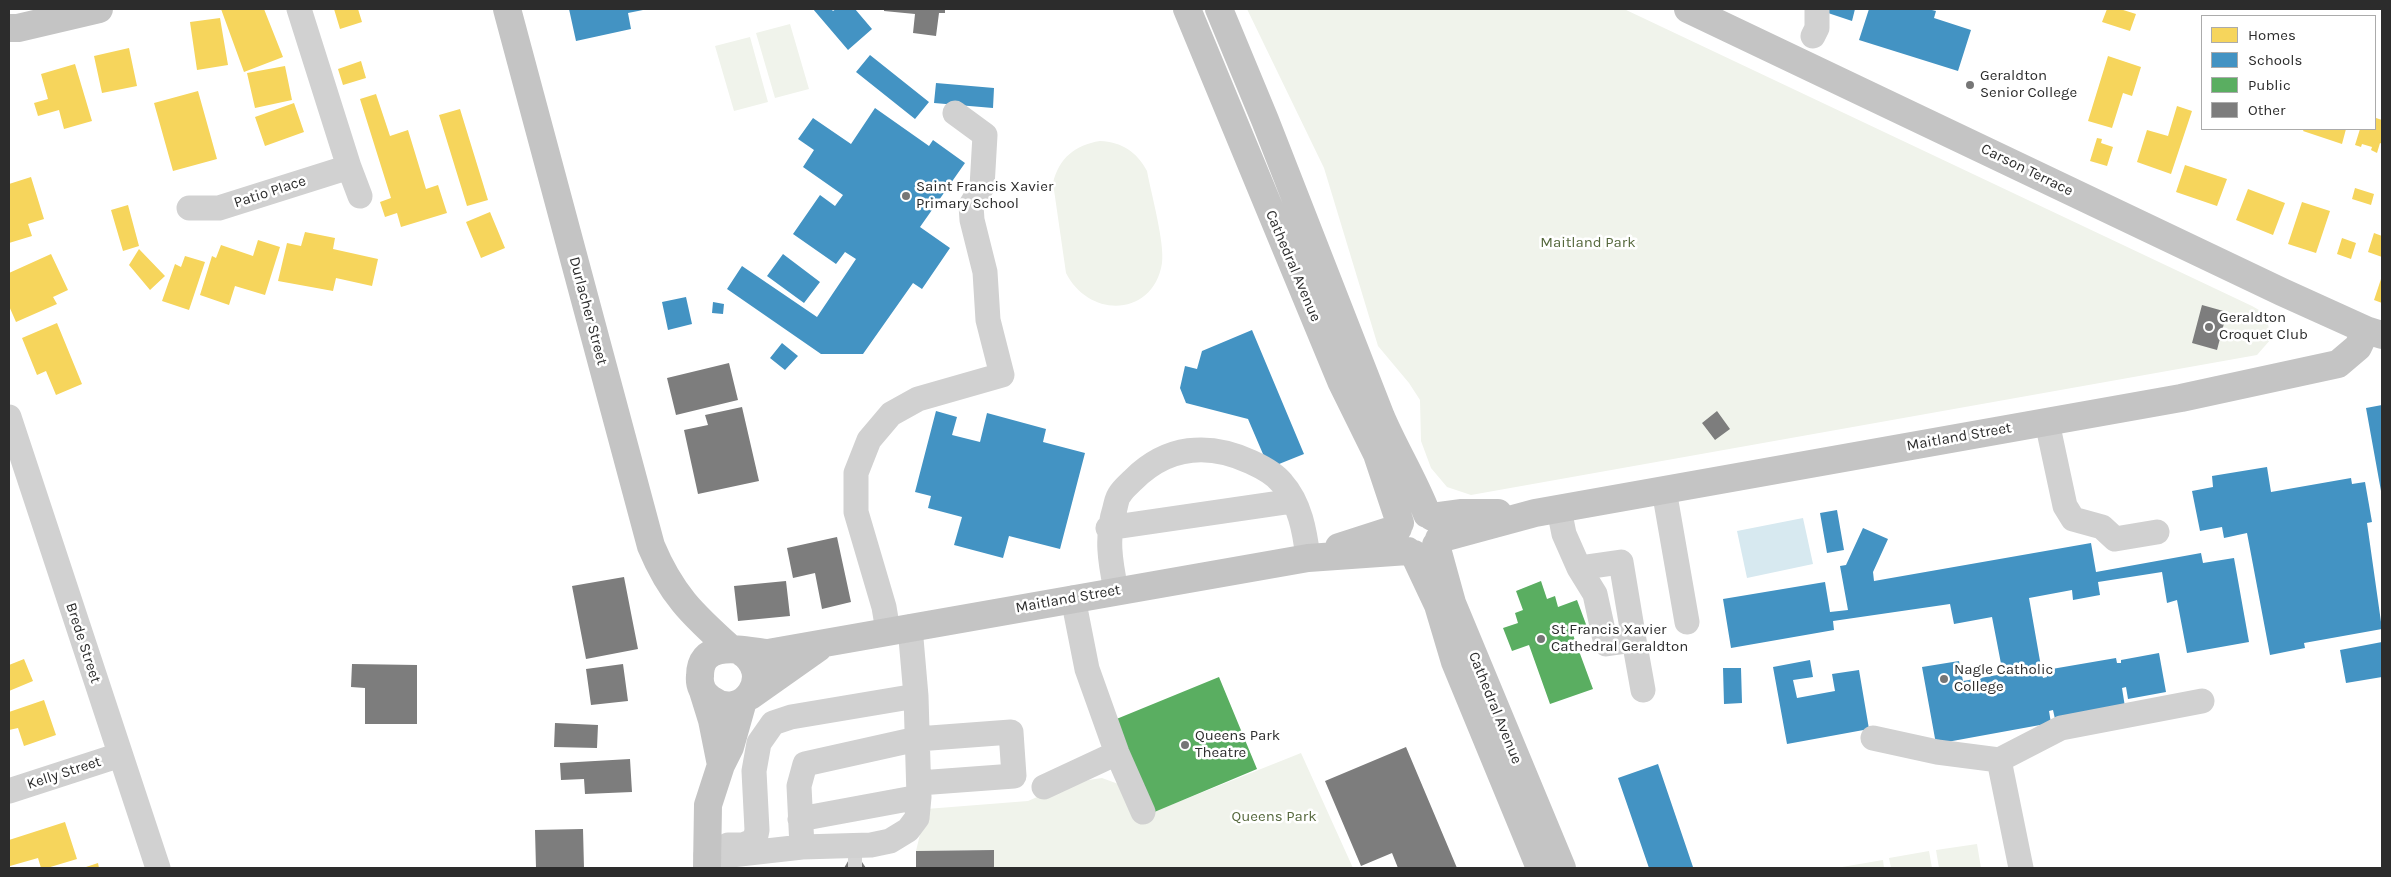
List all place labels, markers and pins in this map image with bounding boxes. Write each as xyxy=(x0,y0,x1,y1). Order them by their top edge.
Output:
place label: Geraldton Senior College xyxy=(1980,67,2077,102)
marker: Geraldton Senior College xyxy=(1964,79,1976,91)
place label: Saint Francis Xavier Primary School xyxy=(916,178,1053,213)
marker: Saint Francis Xavier Primary School xyxy=(900,190,912,202)
place label: Geraldton Croquet Club xyxy=(2219,309,2308,344)
marker: Geraldton Croquet Club xyxy=(2203,321,2215,333)
place label: St Francis Xavier Cathedral Geraldton xyxy=(1551,621,1688,656)
marker: St Francis Xavier Cathedral Geraldton xyxy=(1535,633,1547,645)
place label: Nagle Catholic College xyxy=(1954,661,2053,696)
marker: Nagle Catholic College xyxy=(1938,673,1950,685)
place label: Queens Park Theatre xyxy=(1195,727,1280,762)
marker: Queens Park Theatre xyxy=(1179,739,1191,751)

